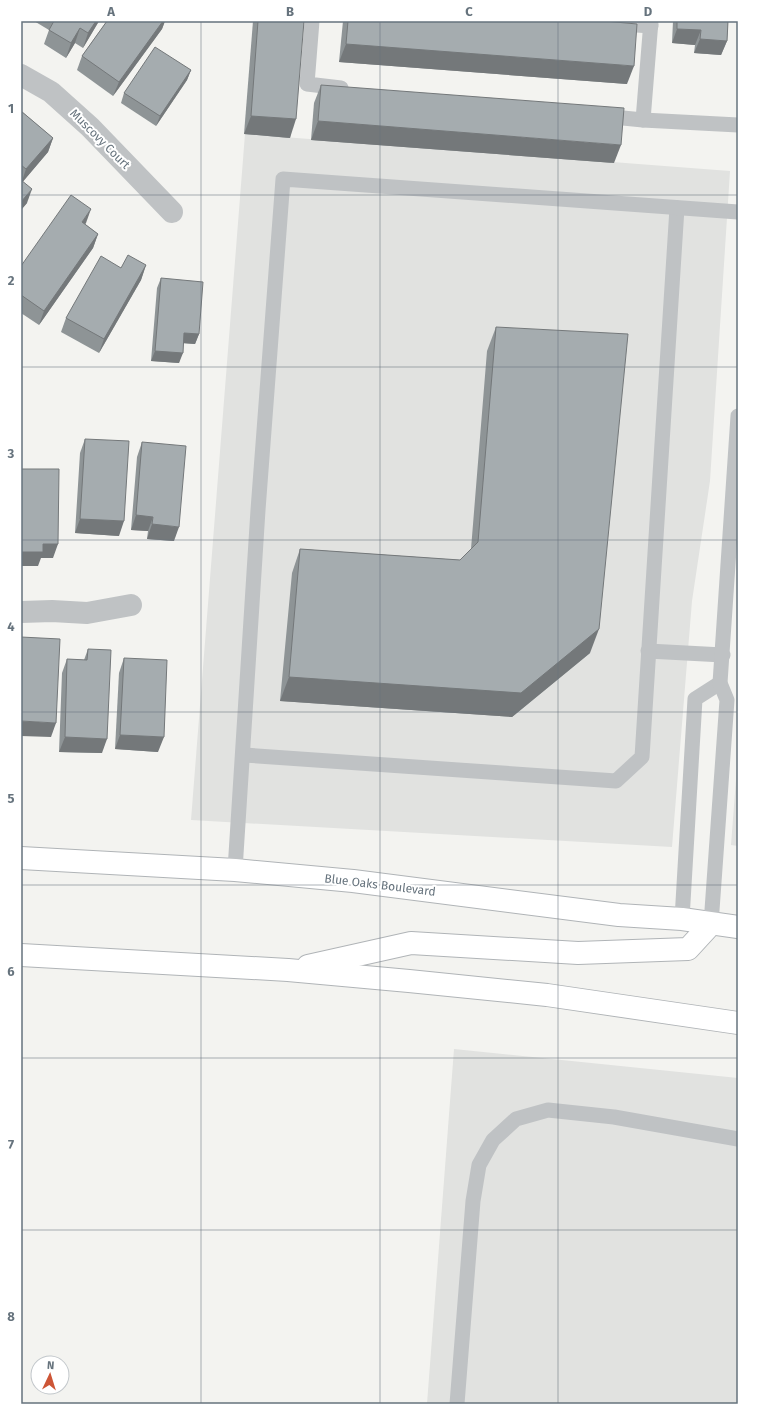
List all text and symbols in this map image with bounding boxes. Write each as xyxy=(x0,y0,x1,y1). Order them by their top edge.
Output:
text: A xyxy=(106,4,115,19)
text: B xyxy=(286,4,294,19)
text: C xyxy=(465,4,473,19)
text: D xyxy=(644,4,653,19)
text: 1 xyxy=(8,101,14,116)
street label: Muscovy Court xyxy=(67,106,133,172)
text: 2 xyxy=(8,273,15,288)
text: 3 xyxy=(7,446,15,461)
text: 4 xyxy=(7,619,15,634)
text: 5 xyxy=(8,791,15,806)
street label: Blue Oaks Boulevard xyxy=(324,871,436,899)
text: 6 xyxy=(7,964,15,979)
text: 7 xyxy=(8,1137,14,1152)
text: 8 xyxy=(7,1309,15,1324)
north arrow xyxy=(30,1355,70,1395)
text: N xyxy=(47,1359,55,1372)

